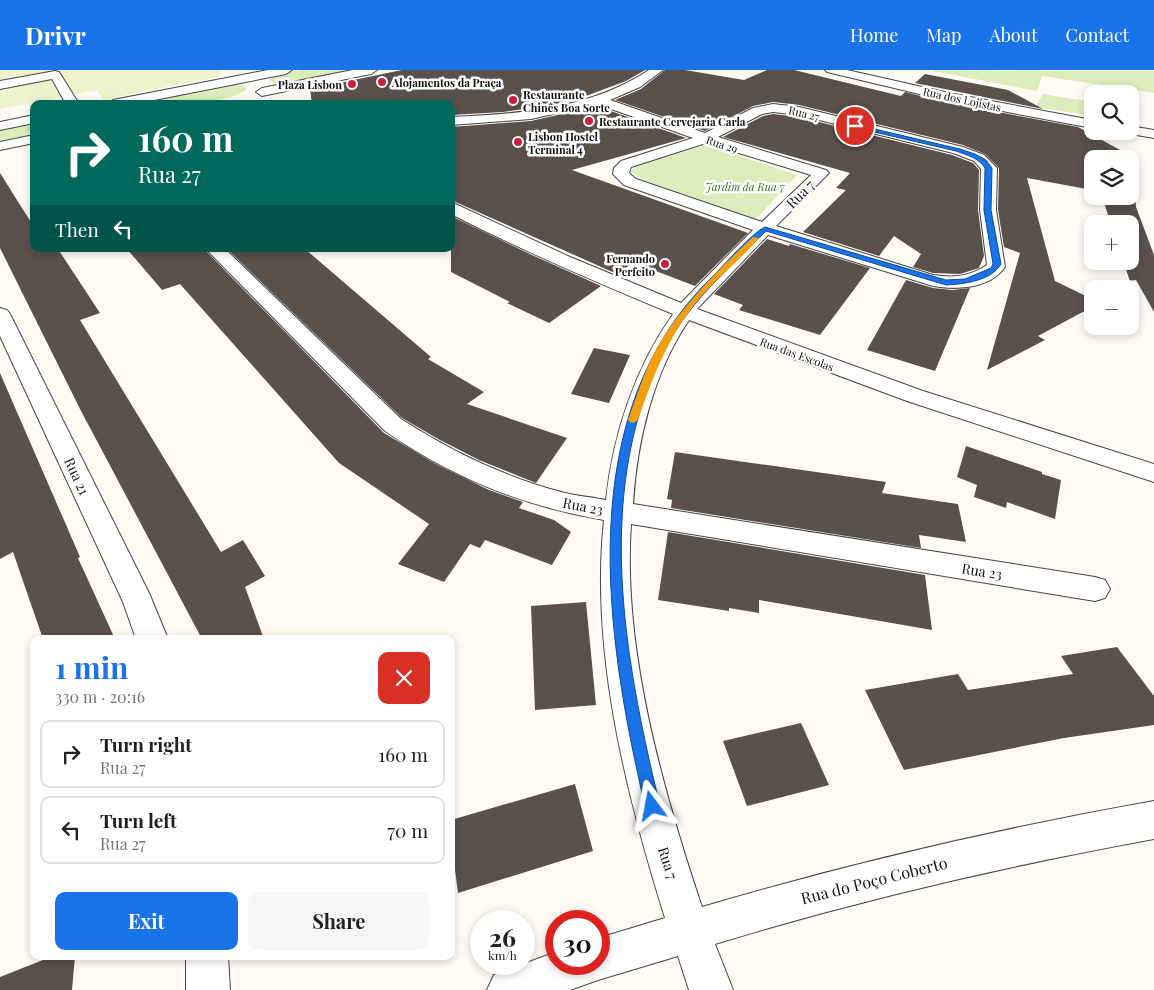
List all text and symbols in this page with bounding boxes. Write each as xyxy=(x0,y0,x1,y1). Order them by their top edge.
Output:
text: Drivr xyxy=(25,19,86,51)
text: Home xyxy=(850,23,898,47)
text: Map xyxy=(926,23,961,47)
text: About xyxy=(989,23,1038,47)
text: Contact xyxy=(1066,23,1129,47)
place label: Alojamentos da Praça xyxy=(391,75,502,90)
marker: Alojamentos da Praça xyxy=(376,76,388,88)
place label: Plaza Lisbon xyxy=(278,77,342,92)
marker: Plaza Lisbon xyxy=(346,78,358,90)
street label: Rua dos Lojistas xyxy=(922,83,1003,115)
map controls xyxy=(1084,85,1139,335)
button: search xyxy=(1084,85,1139,140)
place label: Restaurante Chinês Boa Sorte xyxy=(523,87,610,115)
marker: Restaurante Chinês Boa Sorte xyxy=(507,94,519,106)
street label: Rua 27 xyxy=(787,102,821,124)
pin xyxy=(834,105,876,147)
icon: arrive xyxy=(841,112,869,140)
text: 160 m xyxy=(138,114,233,161)
place label: Restaurante Cervejaria Carla xyxy=(599,114,746,129)
marker: Restaurante Cervejaria Carla xyxy=(583,115,595,127)
icon: right xyxy=(55,120,120,185)
place label: Lisbon Hostel Terminal 4 xyxy=(528,129,599,157)
street label: Rua 29 xyxy=(704,132,740,156)
marker: Lisbon Hostel Terminal 4 xyxy=(512,136,524,148)
button: layers xyxy=(1084,150,1139,205)
text: Rua 27 xyxy=(138,159,201,189)
street label: Rua 7 xyxy=(782,175,819,212)
park label: Jardim da Rua 7 xyxy=(705,179,785,194)
icon: left xyxy=(109,215,137,243)
button: + xyxy=(1084,215,1139,270)
text: Then xyxy=(55,216,99,242)
place label: Fernando Perfeito xyxy=(606,251,655,279)
marker: Fernando Perfeito xyxy=(659,258,671,270)
button: − xyxy=(1084,280,1139,335)
street label: Rua das Escolas xyxy=(758,334,836,374)
street label: Rua 21 xyxy=(60,454,94,498)
street label: Rua 23 xyxy=(561,493,605,519)
street label: Rua 23 xyxy=(960,558,1004,584)
text: 1 min xyxy=(55,647,129,687)
button: close xyxy=(378,652,430,704)
text: 330 m · 20:16 xyxy=(55,686,145,707)
text: Turn right xyxy=(100,731,192,757)
icon: right xyxy=(57,740,85,768)
text: 160 m xyxy=(378,741,428,767)
text: Rua 27 xyxy=(100,757,146,778)
position arrow xyxy=(625,779,677,831)
text: Turn left xyxy=(100,807,177,833)
icon: left xyxy=(57,816,85,844)
text: 70 m xyxy=(387,817,428,843)
text: Rua 27 xyxy=(100,833,146,854)
street label: Rua 7 xyxy=(654,844,682,882)
street label: Rua do Poço Coberto xyxy=(798,852,950,908)
button: Exit xyxy=(55,892,238,950)
button: Share xyxy=(248,892,430,950)
speed limit sign: 30 xyxy=(545,910,610,975)
text: 26 xyxy=(489,920,516,953)
text: km/h xyxy=(488,947,517,963)

